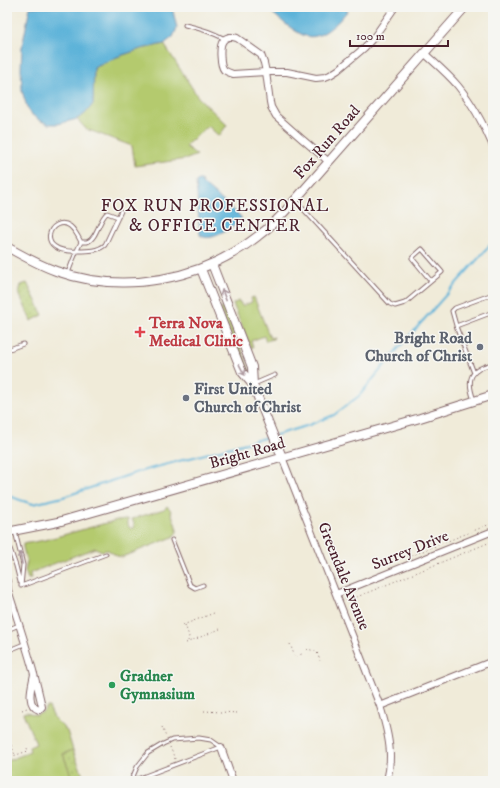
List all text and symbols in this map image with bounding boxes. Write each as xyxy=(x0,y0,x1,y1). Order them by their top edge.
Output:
scale bar xyxy=(350,22,448,48)
text: 100 m xyxy=(356,29,385,44)
street label: Fox Run Road xyxy=(289,101,365,183)
district label: FOX RUN PROFESSIONAL & OFFICE CENTER xyxy=(101,195,329,237)
one-way arrow xyxy=(220,290,228,302)
place label: Terra Nova Medical Clinic xyxy=(148,313,243,351)
marker: Terra Nova Medical Clinic xyxy=(134,326,146,338)
place label: Bright Road Church of Christ xyxy=(365,328,473,366)
marker: Bright Road Church of Christ xyxy=(475,342,485,352)
one-way arrow xyxy=(239,363,246,375)
place label: First United Church of Christ xyxy=(194,379,302,417)
marker: First United Church of Christ xyxy=(181,393,191,403)
street label: Bright Road xyxy=(207,433,287,473)
street label: Greendale Avenue xyxy=(313,519,375,633)
street label: Surrey Drive xyxy=(369,525,452,574)
one-way arrow xyxy=(17,552,25,565)
place label: Gradner Gymnasium xyxy=(120,666,195,704)
marker: Gradner Gymnasium xyxy=(107,680,117,690)

